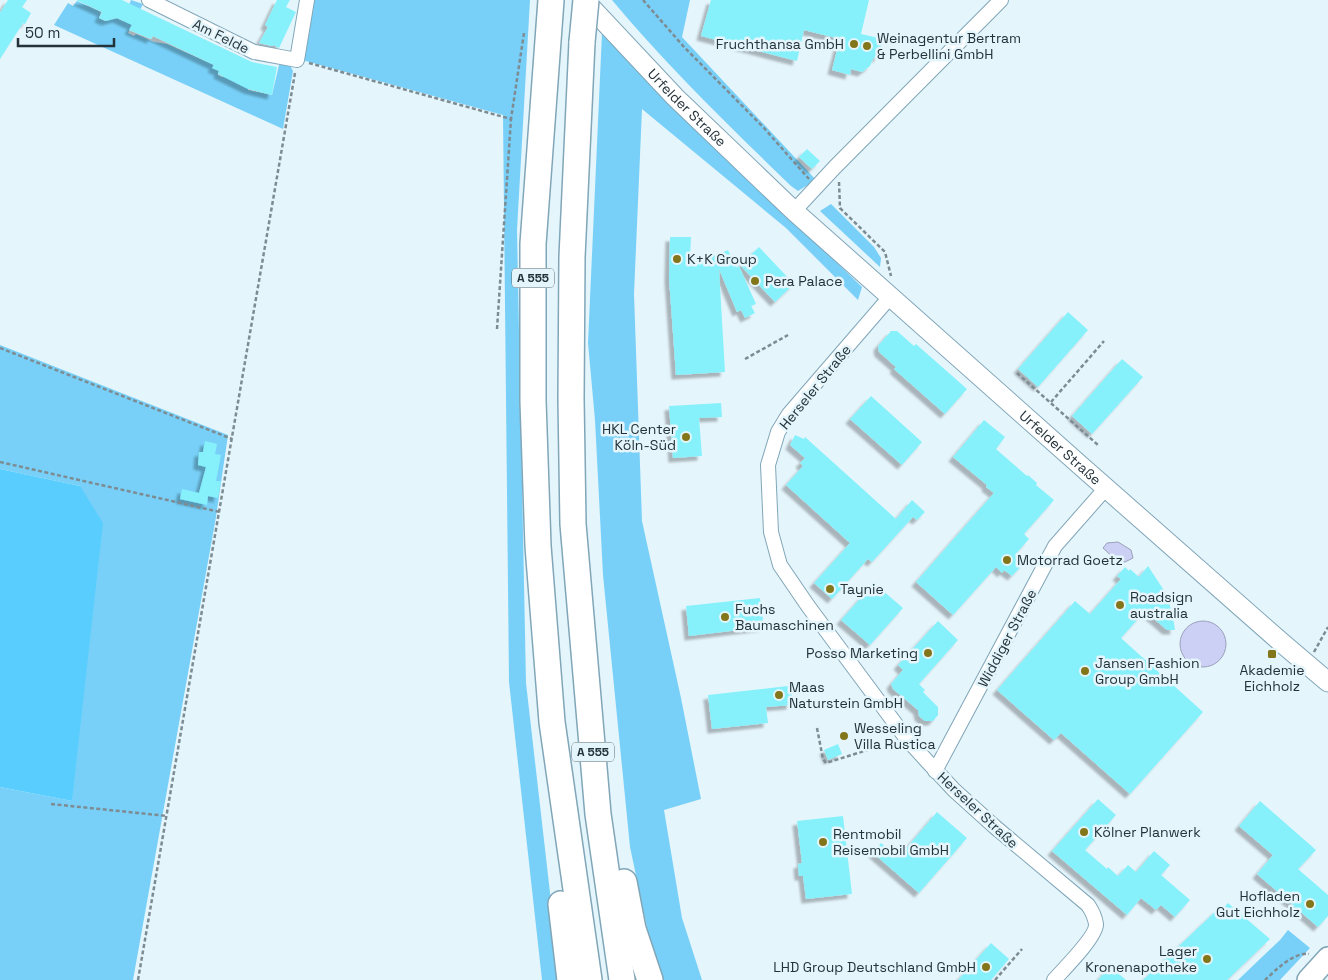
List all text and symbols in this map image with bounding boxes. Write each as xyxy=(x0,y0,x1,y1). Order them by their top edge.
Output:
scale bar xyxy=(18,15,114,47)
street label: Am Felde xyxy=(190,15,252,57)
text: 50 m xyxy=(25,23,60,42)
place label: Weinagentur Bertram & Perbellini GmbH xyxy=(877,29,1021,63)
place label: Fruchthansa GmbH xyxy=(716,35,844,53)
marker: Fruchthansa GmbH xyxy=(848,38,860,50)
marker: Weinagentur Bertram & Perbellini GmbH xyxy=(861,40,873,52)
street label: Urfelder Straße xyxy=(644,65,730,150)
place label: K+K Group xyxy=(687,250,757,268)
marker: K+K Group xyxy=(671,253,683,265)
road number: A 555 xyxy=(512,268,554,288)
place label: Pera Palace xyxy=(765,272,842,290)
marker: Pera Palace xyxy=(749,275,761,287)
street label: Herseler Straße xyxy=(775,341,855,433)
street label: Urfelder Straße xyxy=(1016,406,1105,489)
place label: HKL Center Köln-Süd xyxy=(602,420,676,454)
marker: HKL Center Köln-Süd xyxy=(680,431,692,443)
place label: Motorrad Goetz xyxy=(1017,551,1123,569)
marker: Motorrad Goetz xyxy=(1001,554,1013,566)
place label: Taynie xyxy=(840,580,884,598)
marker: Taynie xyxy=(824,583,836,595)
street label: Widdiger Straße xyxy=(974,586,1040,690)
place label: Roadsign australia xyxy=(1130,588,1193,622)
marker: Roadsign australia xyxy=(1114,599,1126,611)
place label: Fuchs Baumaschinen xyxy=(735,600,834,634)
marker: Fuchs Baumaschinen xyxy=(719,611,731,623)
place label: Posso Marketing xyxy=(806,644,918,662)
marker: Posso Marketing xyxy=(922,647,934,659)
marker: Akademie Eichholz xyxy=(1266,648,1278,660)
place label: Jansen Fashion Group GmbH xyxy=(1095,654,1200,688)
place label: Akademie Eichholz xyxy=(1239,661,1305,695)
marker: Jansen Fashion Group GmbH xyxy=(1079,665,1091,677)
place label: Maas Naturstein GmbH xyxy=(789,678,903,712)
marker: Maas Naturstein GmbH xyxy=(773,689,785,701)
place label: Wesseling Villa Rustica xyxy=(854,719,936,753)
marker: Wesseling Villa Rustica xyxy=(838,730,850,742)
road number: A 555 xyxy=(572,742,614,762)
street label: Herseler Straße xyxy=(934,768,1022,852)
place label: Kölner Planwerk xyxy=(1094,823,1201,841)
place label: Rentmobil Reisemobil GmbH xyxy=(833,825,949,859)
marker: Kölner Planwerk xyxy=(1078,826,1090,838)
marker: Rentmobil Reisemobil GmbH xyxy=(817,836,829,848)
place label: Hofladen Gut Eichholz xyxy=(1216,887,1300,921)
marker: Hofladen Gut Eichholz xyxy=(1304,898,1316,910)
place label: Lager Kronenapotheke xyxy=(1085,942,1197,976)
marker: Lager Kronenapotheke xyxy=(1201,953,1213,965)
place label: LHD Group Deutschland GmbH xyxy=(773,958,976,976)
marker: LHD Group Deutschland GmbH xyxy=(980,961,992,973)

